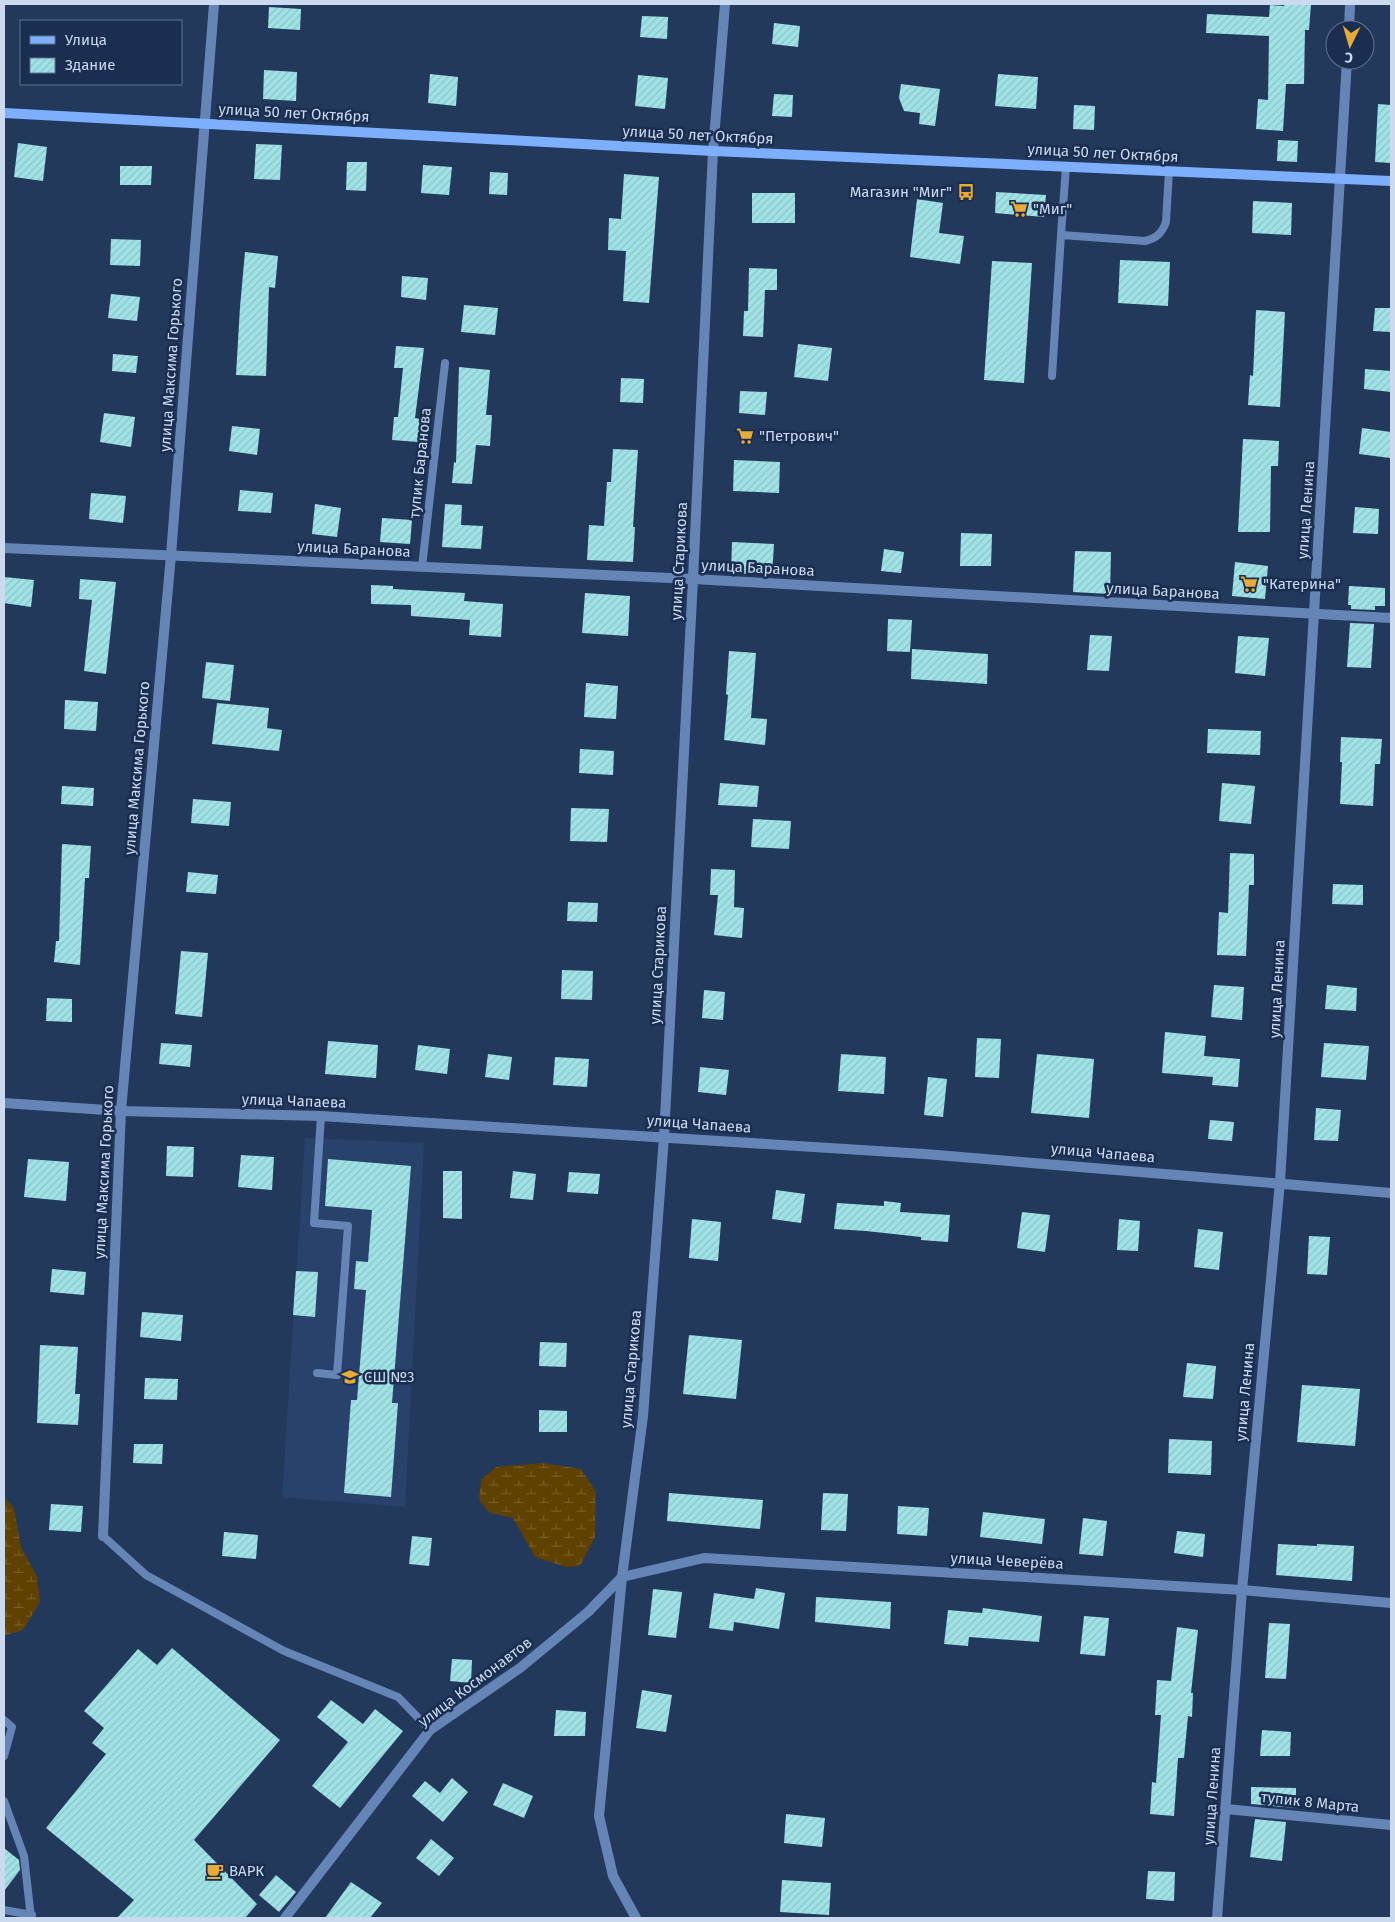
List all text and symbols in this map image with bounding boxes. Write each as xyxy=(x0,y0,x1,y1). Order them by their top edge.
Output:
legend xyxy=(20,20,182,85)
north arrow xyxy=(1325,20,1375,70)
text: Улица xyxy=(65,31,107,49)
text: С xyxy=(1344,49,1354,66)
text: Здание xyxy=(65,56,115,74)
street label: улица 50 лет Октября xyxy=(218,100,370,126)
street label: улица 50 лет Октября xyxy=(622,122,774,148)
street label: улица 50 лет Октября xyxy=(1027,140,1179,166)
bus stop icon: Магазин "Миг" xyxy=(956,182,976,202)
place label: Магазин "Миг" xyxy=(850,183,952,201)
supermarket icon: "Миг" xyxy=(1009,199,1029,219)
place label: "Миг" xyxy=(1033,200,1072,218)
street label: улица Максима Горького xyxy=(156,277,186,453)
street label: тупик Баранова xyxy=(405,407,435,519)
supermarket icon: "Петрович" xyxy=(735,426,755,446)
place label: "Петрович" xyxy=(759,427,839,445)
street label: улица Ленина xyxy=(1294,460,1318,560)
street label: улица Старикова xyxy=(667,501,691,621)
street label: улица Баранова xyxy=(297,537,411,561)
street label: улица Баранова xyxy=(701,556,815,580)
supermarket icon: "Катерина" xyxy=(1239,574,1259,594)
place label: "Катерина" xyxy=(1263,575,1341,593)
street label: улица Баранова xyxy=(1106,579,1220,603)
street label: улица Максима Горького xyxy=(120,680,154,856)
street label: улица Старикова xyxy=(646,905,670,1025)
street label: улица Ленина xyxy=(1265,939,1289,1039)
street label: улица Максима Горького xyxy=(90,1084,118,1260)
street label: улица Чапаева xyxy=(241,1090,347,1112)
street label: улица Чапаева xyxy=(646,1111,752,1137)
street label: улица Чапаева xyxy=(1050,1139,1156,1167)
street label: улица Старикова xyxy=(617,1309,645,1429)
street label: улица Ленина xyxy=(1232,1342,1258,1442)
school or university icon: СШ №3 xyxy=(340,1367,360,1387)
place label: СШ №3 xyxy=(364,1368,415,1386)
street label: улица Чеверёва xyxy=(950,1549,1064,1573)
street label: улица Космонавтов xyxy=(414,1633,536,1731)
street label: улица Ленина xyxy=(1200,1746,1224,1846)
street label: тупик 8 Марта xyxy=(1260,1788,1360,1816)
cafe icon: ВАРК xyxy=(205,1861,225,1881)
place label: ВАРК xyxy=(229,1862,264,1880)

